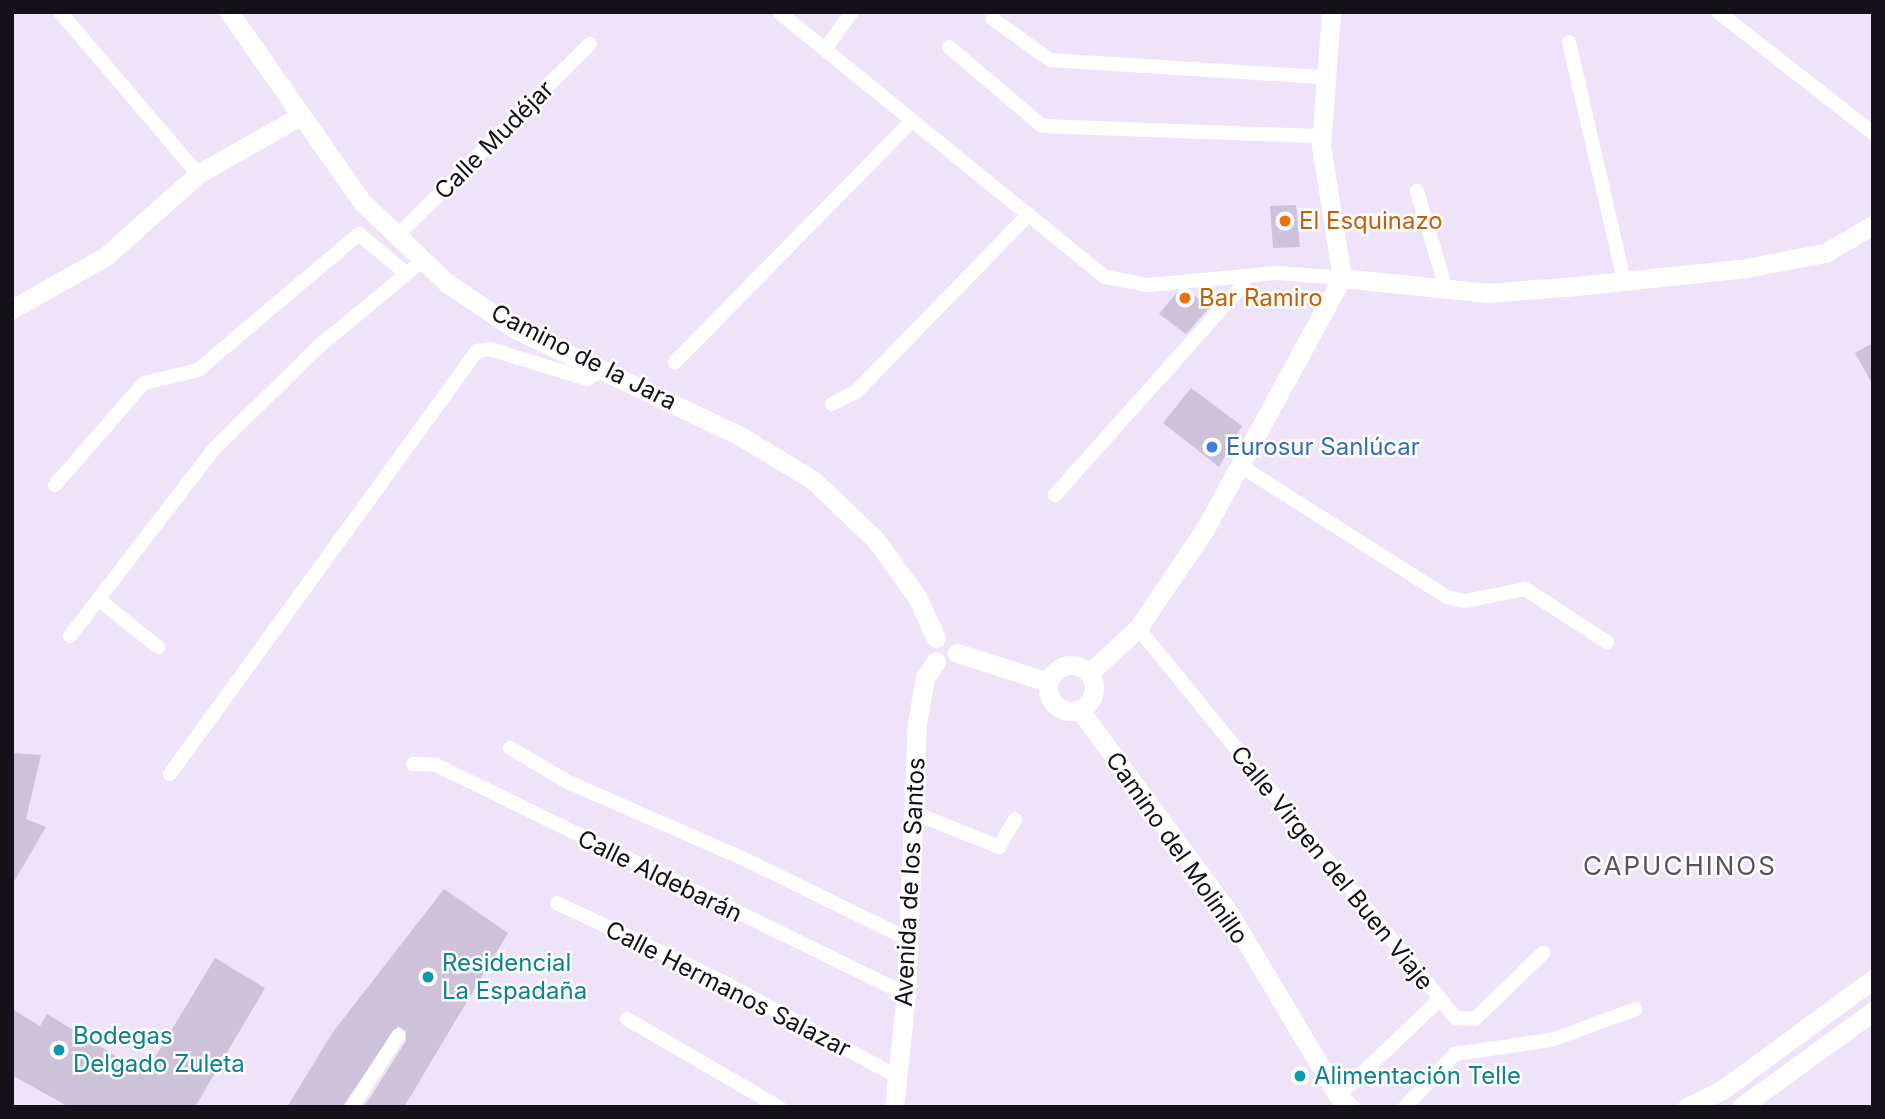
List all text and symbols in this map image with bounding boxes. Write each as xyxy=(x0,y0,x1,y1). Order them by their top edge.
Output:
street label: Calle Mudéjar xyxy=(429,75,559,205)
place label: El Esquinazo xyxy=(1299,207,1443,235)
marker: El Esquinazo xyxy=(1277,213,1293,229)
place label: Bar Ramiro xyxy=(1199,284,1323,312)
marker: Bar Ramiro xyxy=(1177,290,1193,306)
street label: Camino de la Jara xyxy=(486,298,682,416)
place label: Eurosur Sanlúcar xyxy=(1226,433,1420,461)
marker: Eurosur Sanlúcar xyxy=(1204,439,1220,455)
street label: Calle Virgen del Buen Viaje xyxy=(1225,740,1439,996)
street label: Camino del Molinillo xyxy=(1100,746,1254,950)
street label: Avenida de los Santos xyxy=(889,757,931,1007)
street label: Calle Aldebarán xyxy=(573,824,747,928)
district label: CAPUCHINOS xyxy=(1584,850,1776,882)
street label: Calle Hermanos Salazar xyxy=(601,915,855,1063)
place label: Residencial La Espadaña xyxy=(442,949,587,1005)
marker: Residencial La Espadaña xyxy=(420,969,436,985)
place label: Bodegas Delgado Zuleta xyxy=(73,1022,245,1078)
marker: Bodegas Delgado Zuleta xyxy=(51,1042,67,1058)
place label: Alimentación Telle xyxy=(1314,1062,1521,1090)
marker: Alimentación Telle xyxy=(1292,1068,1308,1084)

